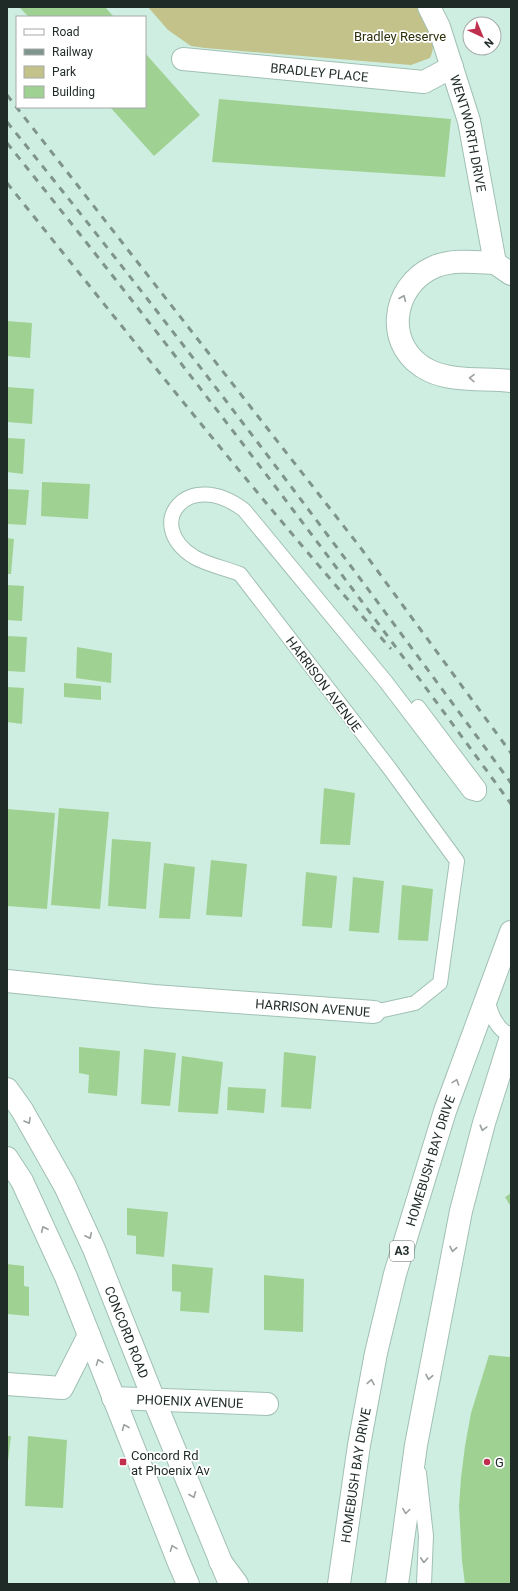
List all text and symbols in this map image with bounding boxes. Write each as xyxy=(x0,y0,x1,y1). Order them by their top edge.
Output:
legend xyxy=(16,16,146,108)
north arrow xyxy=(462,16,502,56)
text: Road xyxy=(52,25,80,39)
park label: Bradley Reserve xyxy=(354,29,446,44)
text: N xyxy=(481,35,496,50)
text: Railway xyxy=(52,45,93,59)
street label: BRADLEY PLACE xyxy=(270,60,369,85)
text: Park xyxy=(52,65,77,79)
street label: WENTWORTH DRIVE xyxy=(447,73,489,193)
text: Building xyxy=(52,85,95,99)
one-way arrow xyxy=(398,295,406,302)
one-way arrow xyxy=(469,374,475,383)
street label: HARRISON AVENUE xyxy=(283,634,364,735)
street label: HARRISON AVENUE xyxy=(255,996,371,1020)
one-way arrow xyxy=(451,1079,459,1086)
street label: HOMEBUSH BAY DRIVE xyxy=(403,1093,458,1228)
one-way arrow xyxy=(24,1117,31,1124)
one-way arrow xyxy=(479,1124,488,1131)
one-way arrow xyxy=(41,1226,49,1233)
one-way arrow xyxy=(84,1233,92,1240)
road number: A3 xyxy=(390,1241,414,1261)
one-way arrow xyxy=(450,1246,458,1253)
street label: CONCORD ROAD xyxy=(102,1284,152,1381)
one-way arrow xyxy=(96,1359,104,1366)
one-way arrow xyxy=(425,1374,433,1380)
one-way arrow xyxy=(366,1379,375,1385)
street label: PHOENIX AVENUE xyxy=(136,1392,244,1411)
street label: HOMEBUSH BAY DRIVE xyxy=(338,1407,374,1544)
one-way arrow xyxy=(122,1424,130,1432)
place label: Concord Rd at Phoenix Av xyxy=(131,1448,210,1478)
place label: G xyxy=(495,1455,504,1470)
marker: Concord Rd at Phoenix Av xyxy=(118,1457,128,1467)
marker: G xyxy=(482,1457,492,1467)
one-way arrow xyxy=(188,1491,196,1498)
one-way arrow xyxy=(402,1508,411,1514)
one-way arrow xyxy=(169,1545,177,1552)
one-way arrow xyxy=(420,1557,429,1563)

